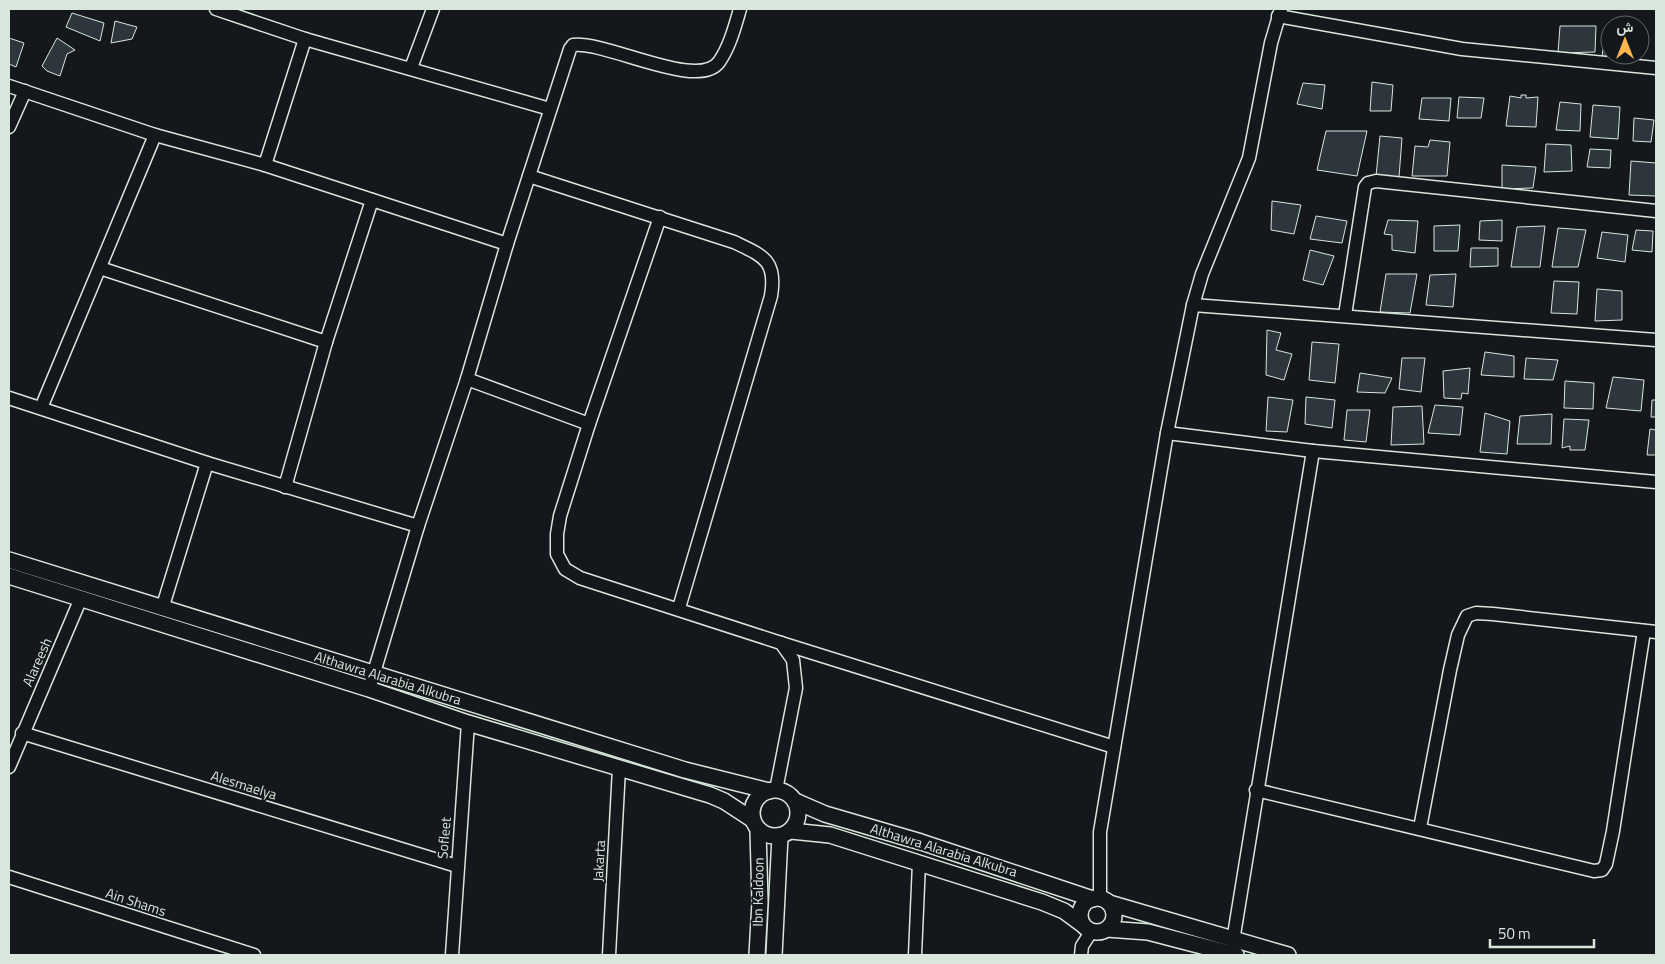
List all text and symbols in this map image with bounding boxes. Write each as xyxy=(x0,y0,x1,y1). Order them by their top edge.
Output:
north arrow xyxy=(1600,15,1650,65)
text: ش xyxy=(1617,16,1634,37)
street label: Alareesh xyxy=(16,634,57,690)
street label: Althawra Alarabia Alkubra xyxy=(312,645,464,710)
street label: Alesmaelya xyxy=(209,765,280,804)
street label: Sofleet xyxy=(431,816,456,860)
street label: Althawra Alarabia Alkubra xyxy=(868,817,1020,882)
street label: Jakarta xyxy=(587,840,610,882)
street label: Ibn Kaldoon xyxy=(746,857,769,927)
street label: Ain Shams xyxy=(103,882,169,921)
scale bar xyxy=(1490,916,1594,948)
text: 50 m xyxy=(1498,922,1531,945)

